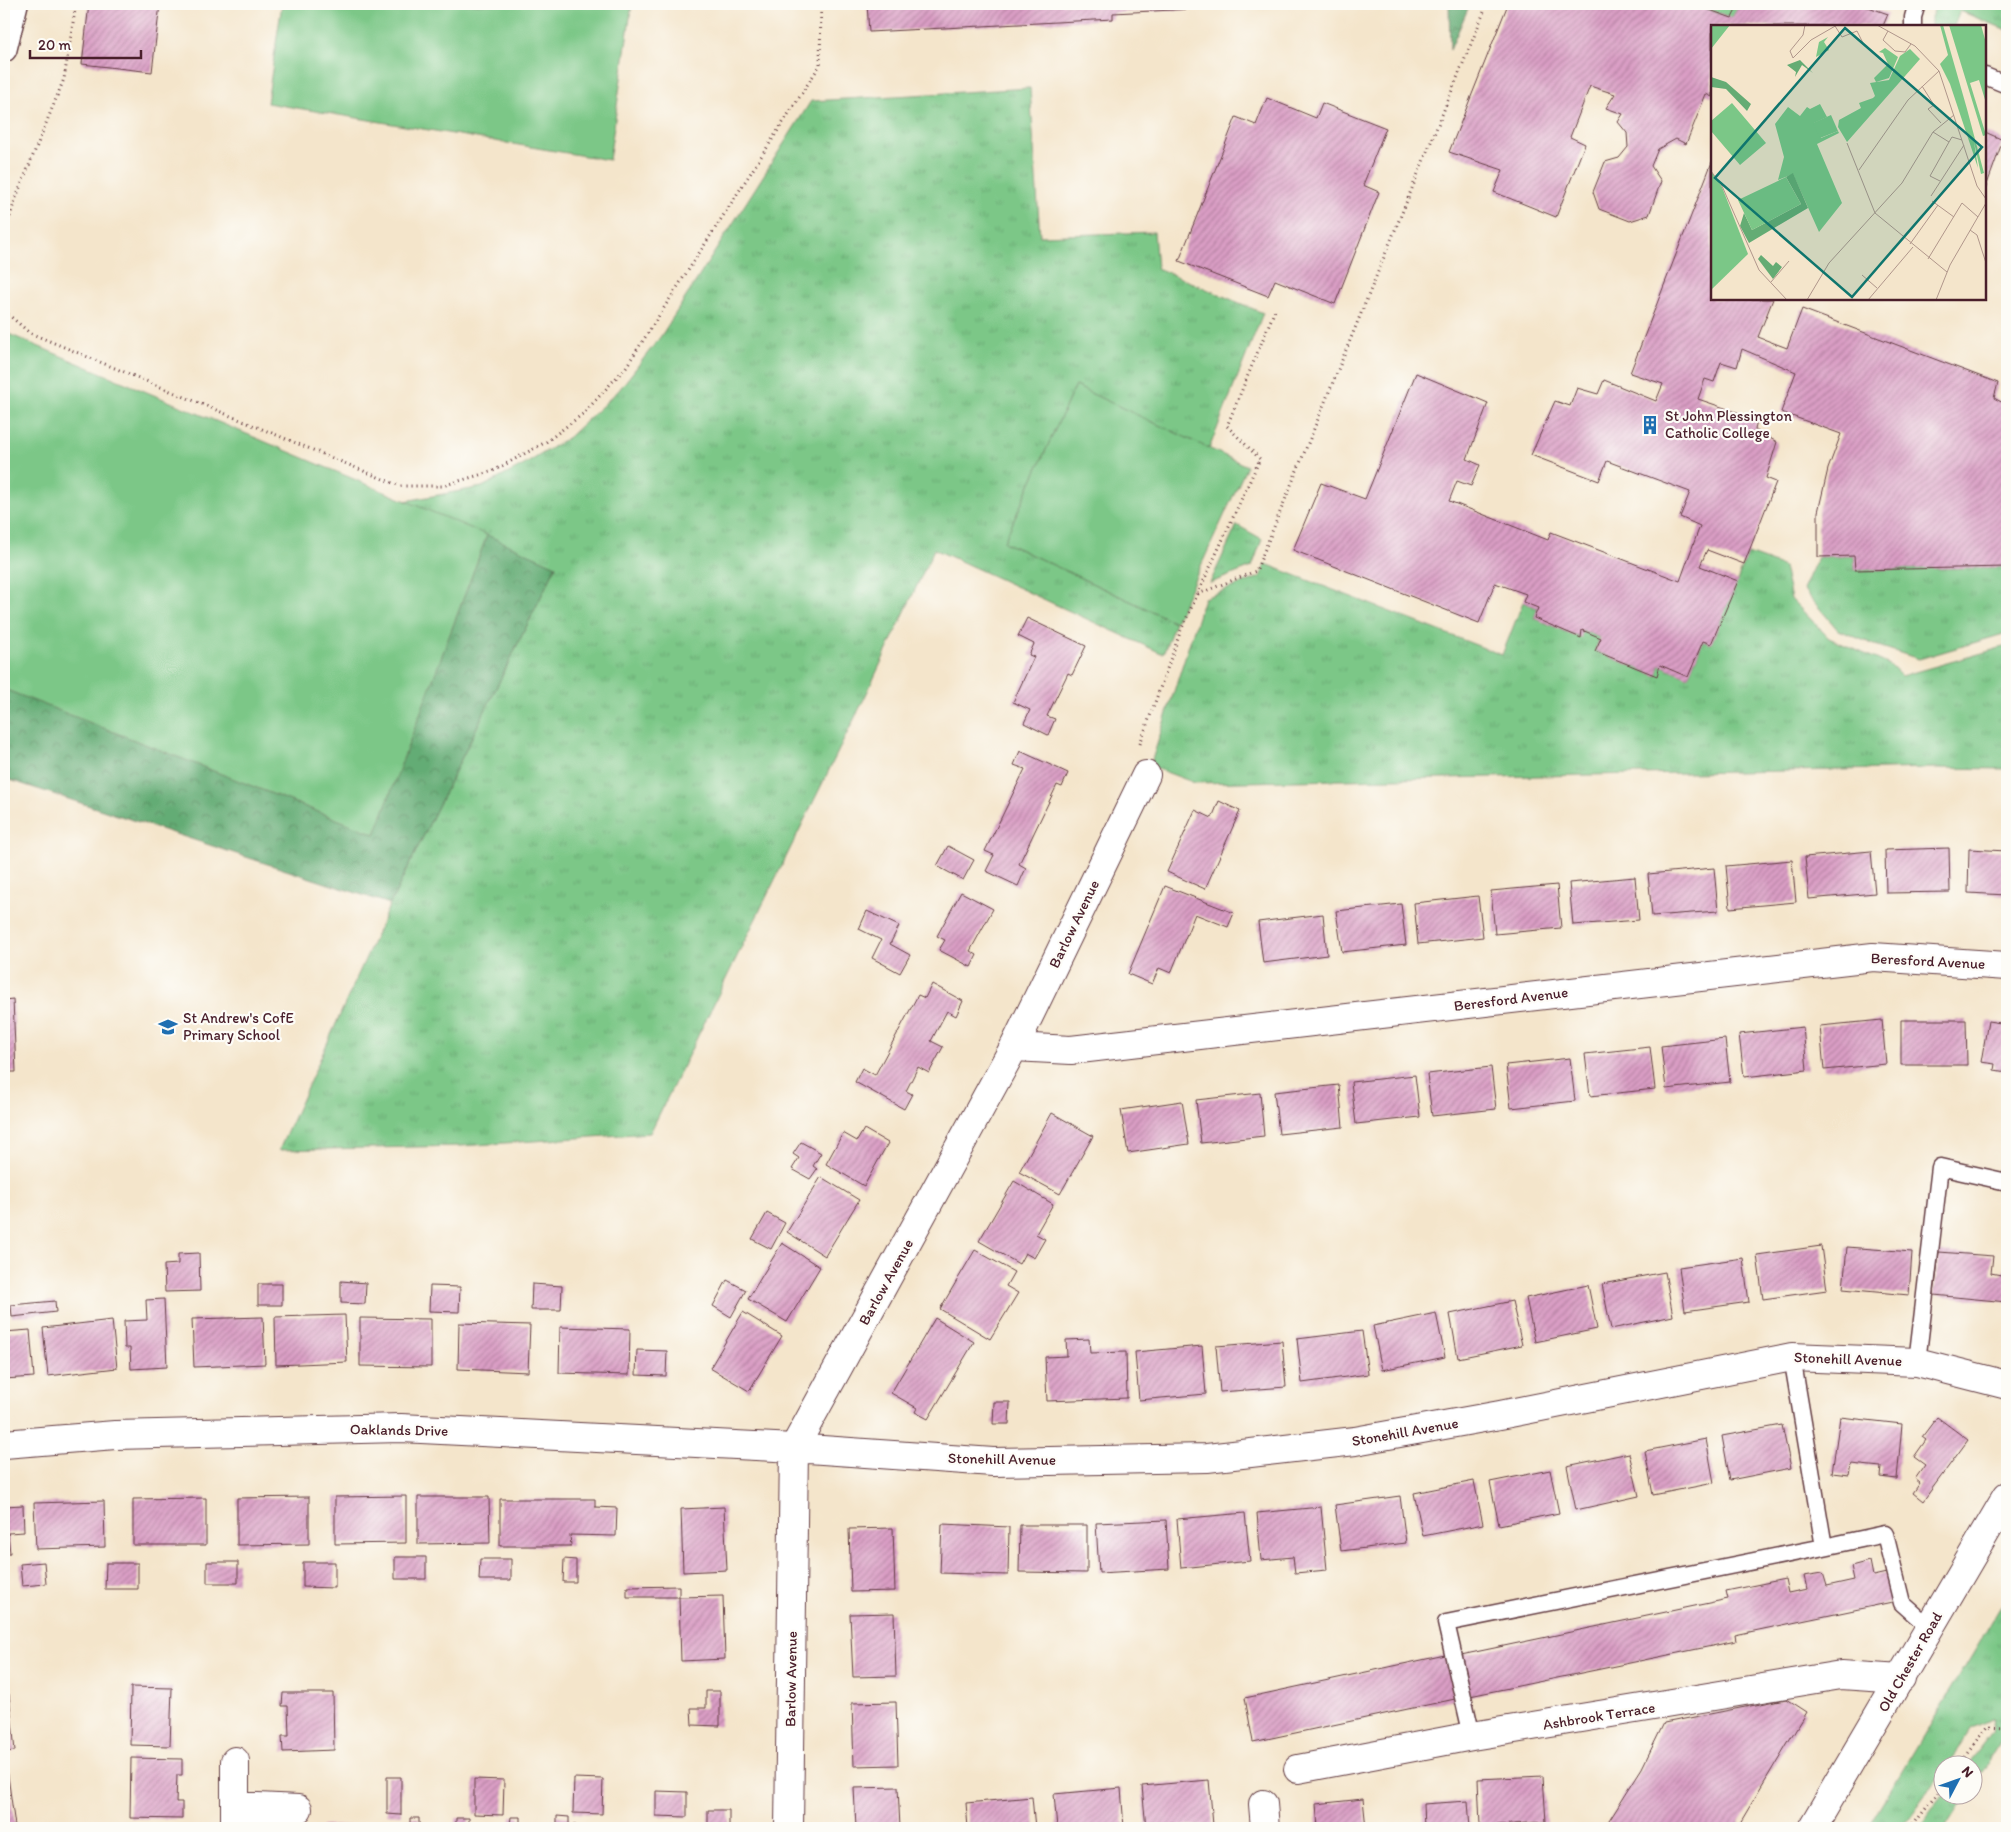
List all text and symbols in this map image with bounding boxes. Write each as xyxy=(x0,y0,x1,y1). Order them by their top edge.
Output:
inset map xyxy=(1711,25,1986,300)
scale bar xyxy=(30,28,141,60)
text: 20 m xyxy=(38,36,72,54)
place label: St John Plessington Catholic College xyxy=(1665,407,1792,442)
building icon: St John Plessington Catholic College xyxy=(1639,414,1661,436)
street label: Barlow Avenue xyxy=(1045,877,1103,971)
street label: Beresford Avenue xyxy=(1870,949,1986,973)
street label: Beresford Avenue xyxy=(1453,983,1569,1015)
place label: St Andrew's CofE Primary School xyxy=(183,1009,294,1044)
school or university icon: St Andrew's CofE Primary School xyxy=(157,1016,179,1038)
street label: Barlow Avenue xyxy=(855,1236,917,1328)
street label: Stonehill Avenue xyxy=(1794,1348,1902,1370)
street label: Stonehill Avenue xyxy=(1350,1414,1460,1450)
street label: Oaklands Drive xyxy=(350,1420,448,1440)
street label: Stonehill Avenue xyxy=(948,1449,1056,1469)
street label: Old Chester Road xyxy=(1874,1608,1946,1715)
street label: Barlow Avenue xyxy=(781,1631,801,1727)
street label: Ashbrook Terrace xyxy=(1542,1698,1656,1734)
north arrow xyxy=(1934,1754,1984,1804)
text: N xyxy=(1958,1763,1977,1781)

